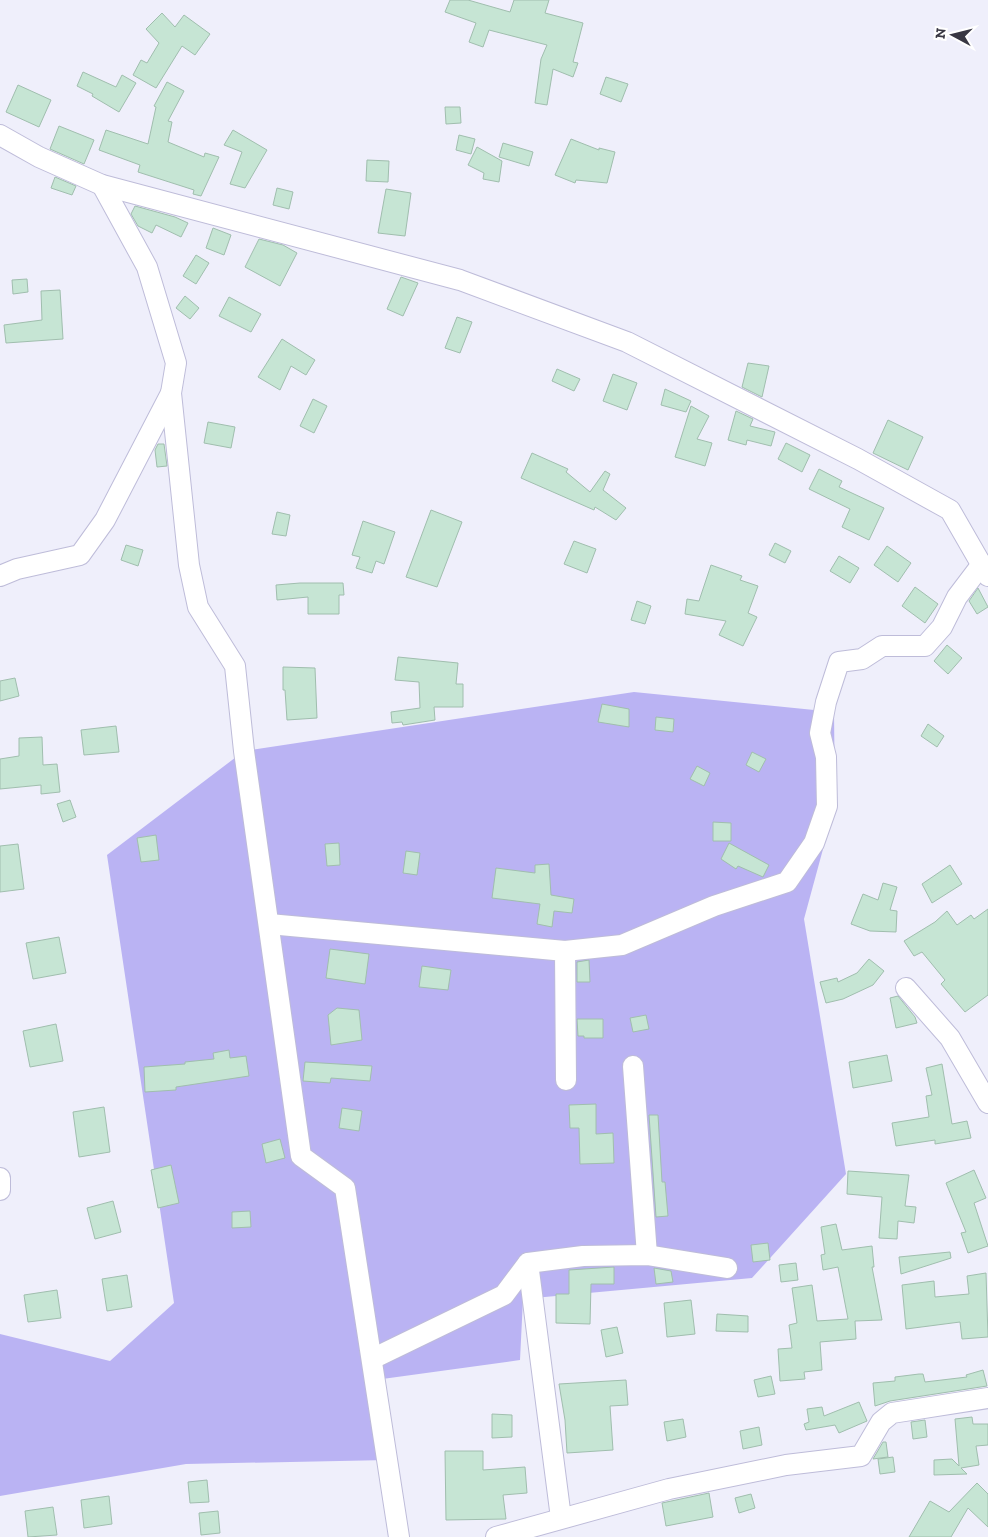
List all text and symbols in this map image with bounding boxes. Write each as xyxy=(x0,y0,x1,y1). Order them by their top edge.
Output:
north arrow xyxy=(928,10,978,60)
text: N xyxy=(932,27,950,40)

